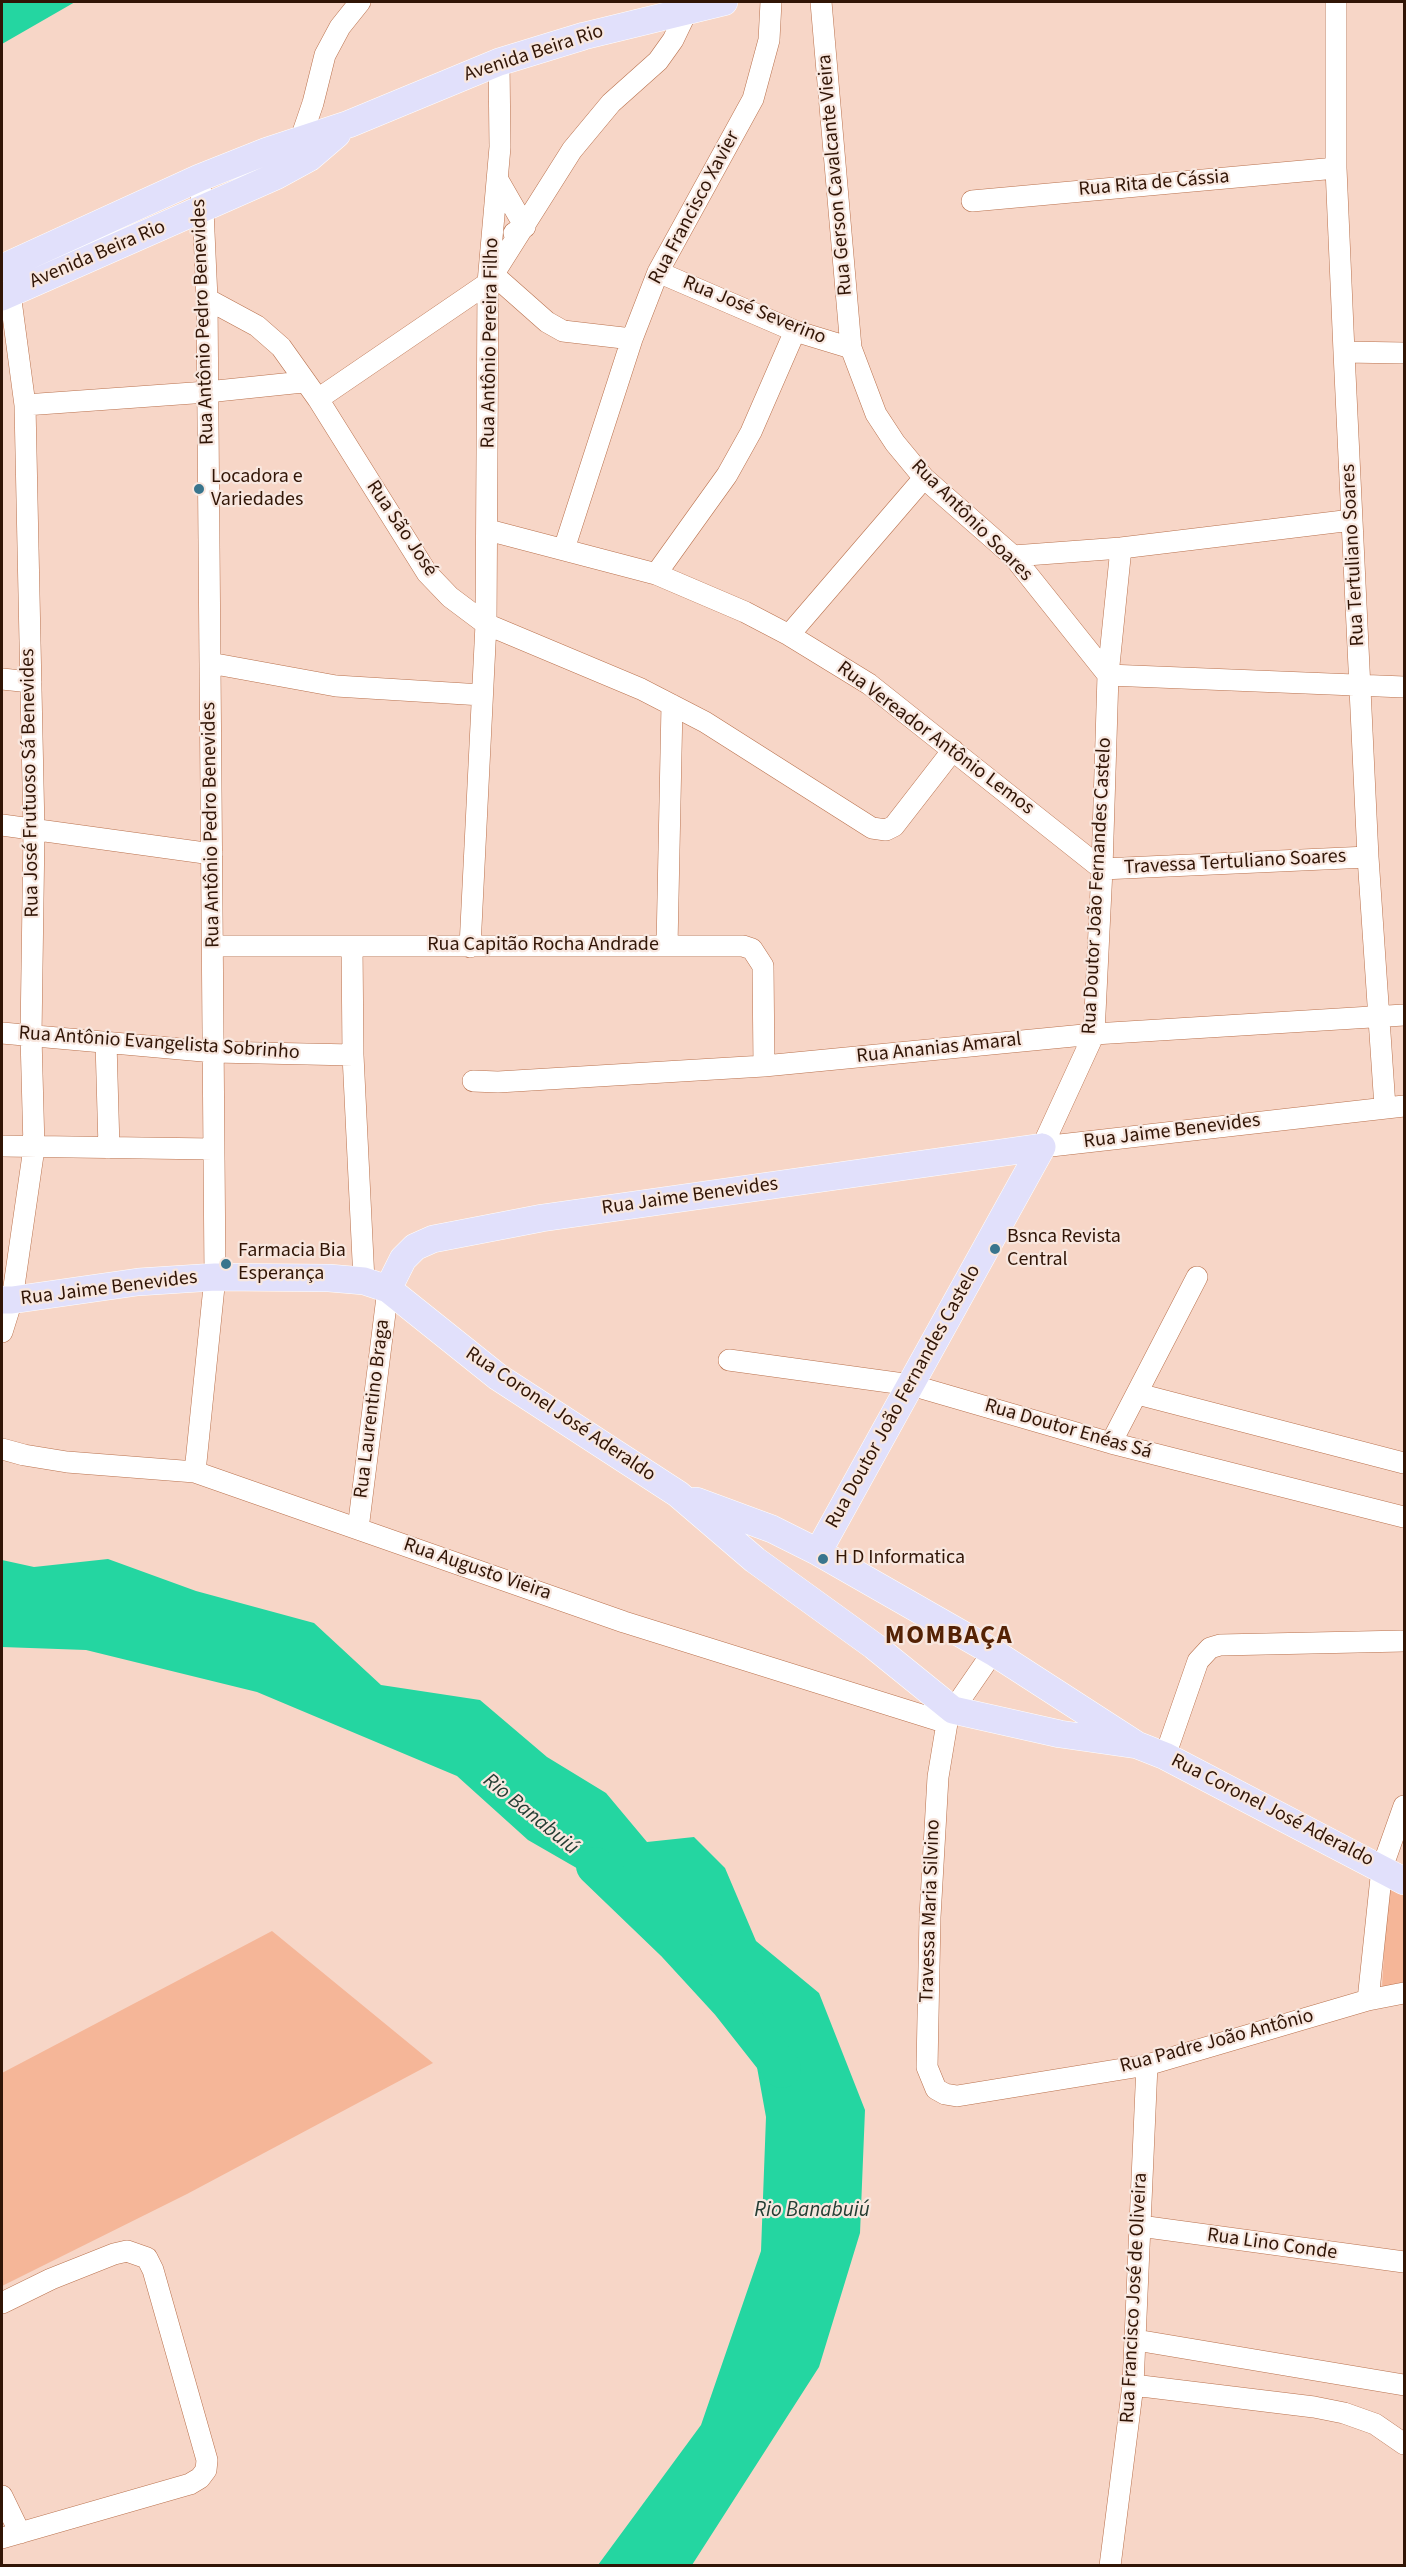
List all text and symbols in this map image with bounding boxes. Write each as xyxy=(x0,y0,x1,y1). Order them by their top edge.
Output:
street label: Avenida Beira Rio xyxy=(461,20,607,88)
street label: Rua Gerson Cavalcante Vieira xyxy=(813,53,859,297)
street label: Rua Francisco Xavier xyxy=(644,127,746,289)
street label: Rua Rita de Cássia xyxy=(1078,165,1230,203)
street label: Rua Antônio Pedro Benevides xyxy=(188,199,220,445)
street label: Avenida Beira Rio xyxy=(26,216,170,294)
street label: Rua Antônio Pereira Filho xyxy=(477,237,505,449)
street label: Rua José Severino xyxy=(679,271,829,351)
street label: Rua Antônio Soares xyxy=(905,455,1037,587)
street label: Rua Tertuliano Soares xyxy=(1337,463,1371,647)
place label: Locadora e Variedades xyxy=(211,466,303,513)
street label: Rua São José xyxy=(360,476,442,582)
marker: Locadora e Variedades xyxy=(192,482,206,496)
street label: Rua José Frutuoso Sá Benevides xyxy=(17,648,45,918)
street label: Rua Vereador Antônio Lemos xyxy=(832,657,1038,821)
street label: Rua Antônio Pedro Benevides xyxy=(198,702,226,948)
street label: Rua Doutor João Fernandes Castelo xyxy=(1078,737,1118,1035)
street label: Travessa Tertuliano Soares xyxy=(1123,845,1347,881)
street label: Rua Capitão Rocha Andrade xyxy=(427,934,659,958)
street label: Rua Antônio Evangelista Sobrinho xyxy=(18,1022,300,1066)
street label: Rua Ananias Amaral xyxy=(855,1028,1023,1070)
street label: Rua Jaime Benevides xyxy=(1082,1109,1262,1155)
street label: Rua Jaime Benevides xyxy=(600,1173,780,1221)
place label: Bsnca Revista Central xyxy=(1007,1226,1121,1273)
place label: Farmacia Bia Esperança xyxy=(238,1240,346,1287)
marker: Bsnca Revista Central xyxy=(988,1242,1002,1256)
marker: Farmacia Bia Esperança xyxy=(219,1257,233,1271)
street label: Rua Doutor João Fernandes Castelo xyxy=(821,1261,987,1533)
street label: Rua Jaime Benevides xyxy=(19,1266,199,1312)
street label: Rua Laurentino Braga xyxy=(350,1318,396,1500)
street label: Rua Coronel José Aderaldo xyxy=(460,1342,660,1488)
street label: Rua Doutor Enéas Sá xyxy=(982,1395,1154,1465)
street label: Rua Augusto Vieira xyxy=(400,1533,554,1607)
place label: H D Informatica xyxy=(835,1547,965,1571)
marker: H D Informatica xyxy=(816,1552,830,1566)
district label: MOMBAÇA xyxy=(885,1621,1013,1653)
street label: Rua Coronel José Aderaldo xyxy=(1167,1749,1377,1873)
water label: Rio Banabuiú xyxy=(477,1769,583,1861)
street label: Travessa Maria Silvino xyxy=(916,1819,946,2003)
street label: Rua Padre João Antônio xyxy=(1118,2005,1316,2079)
street label: Rua Francisco José de Oliveira xyxy=(1116,2172,1154,2424)
water label: Rio Banabuiú xyxy=(754,2198,870,2224)
street label: Rua Lino Conde xyxy=(1205,2224,1339,2266)

